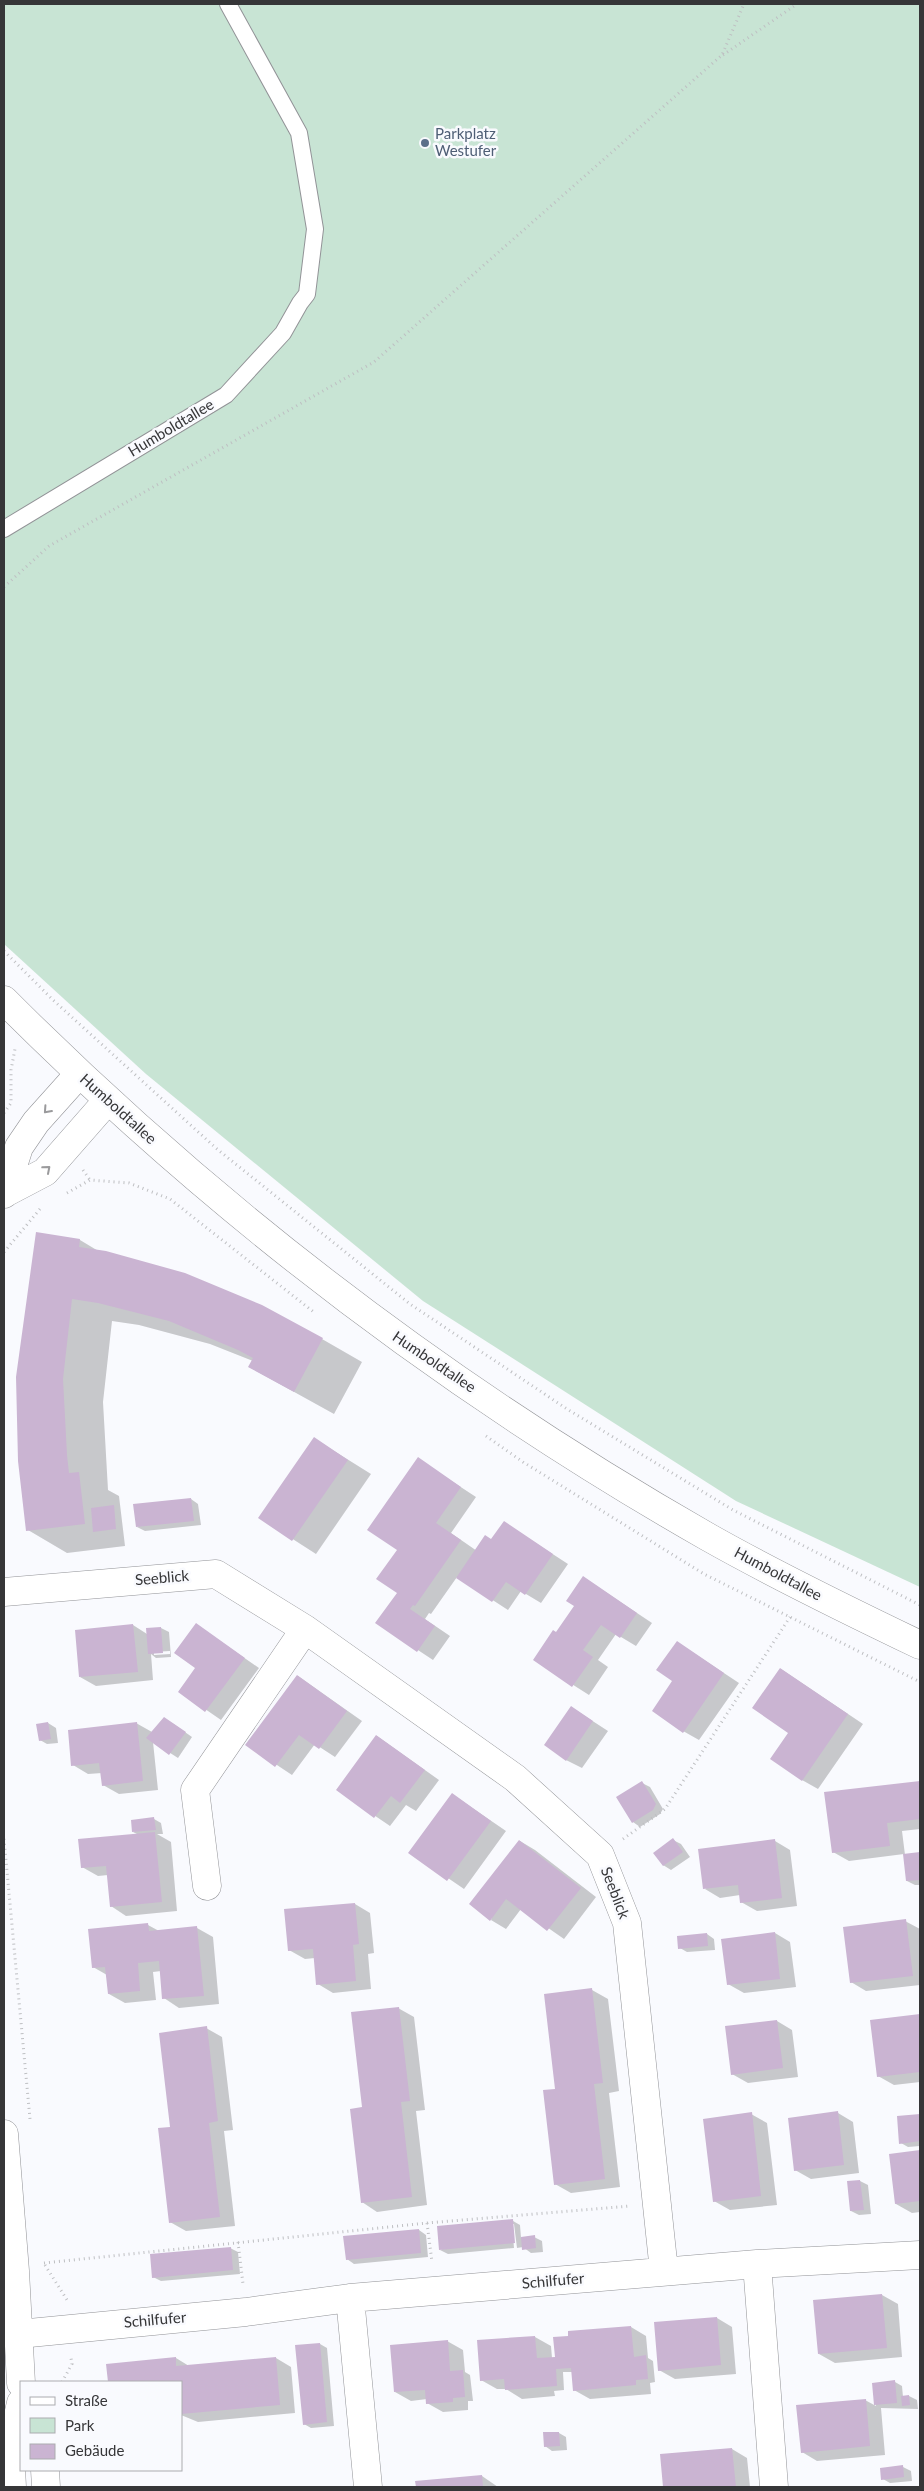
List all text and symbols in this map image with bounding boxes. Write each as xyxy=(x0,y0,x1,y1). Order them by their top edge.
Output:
place label: Parkplatz Westufer xyxy=(435,124,497,159)
marker: Parkplatz Westufer xyxy=(419,137,431,149)
street label: Humboldtallee xyxy=(124,395,217,460)
street label: Humboldtallee xyxy=(77,1069,161,1147)
one-way arrow xyxy=(43,1105,52,1114)
one-way arrow xyxy=(42,1166,51,1175)
street label: Humboldtallee xyxy=(389,1327,480,1396)
street label: Humboldtallee xyxy=(732,1542,825,1604)
street label: Seeblick xyxy=(134,1566,190,1588)
street label: Seeblick xyxy=(598,1864,634,1922)
street label: Schilfufer xyxy=(521,2268,585,2292)
street label: Schilfufer xyxy=(123,2307,187,2331)
legend xyxy=(20,2381,182,2471)
text: Straße xyxy=(65,2391,108,2409)
text: Park xyxy=(65,2416,95,2434)
text: Gebäude xyxy=(65,2441,124,2459)

